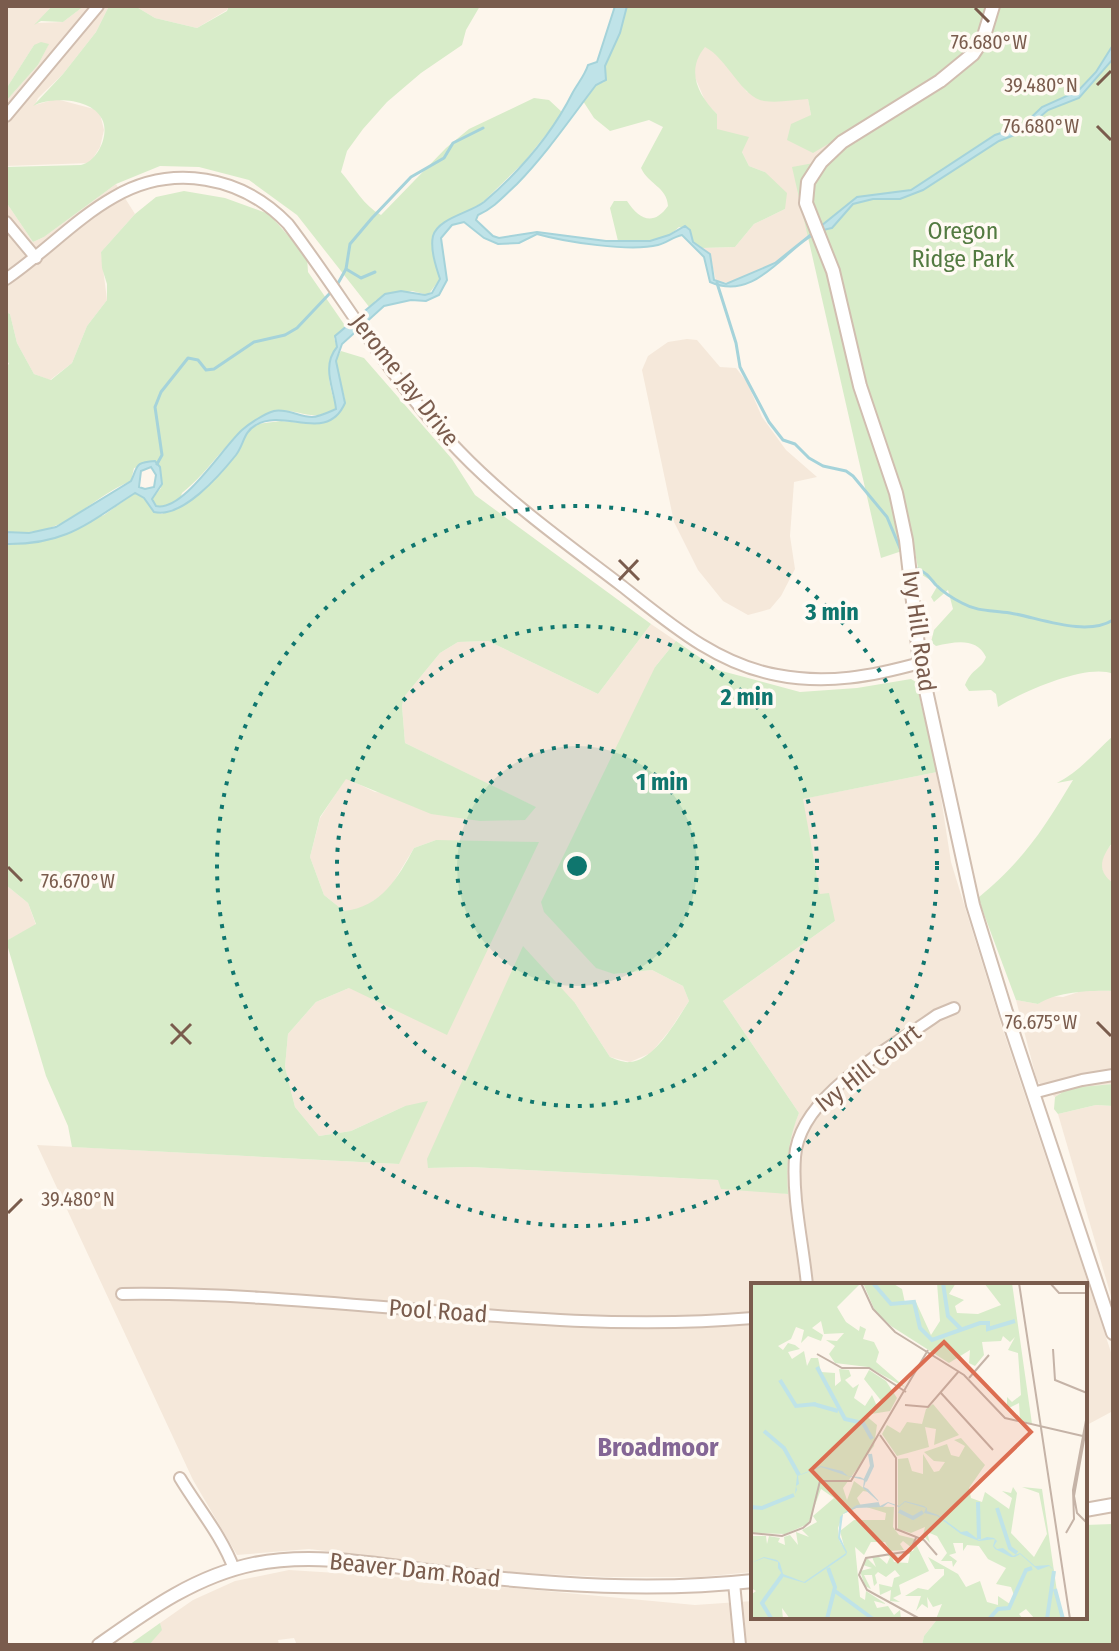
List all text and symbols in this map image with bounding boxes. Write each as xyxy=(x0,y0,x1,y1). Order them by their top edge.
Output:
text: 76.680°W xyxy=(951,30,1027,54)
text: 39.480°N xyxy=(1004,73,1078,97)
text: 76.680°W xyxy=(1003,114,1079,138)
park label: Oregon Ridge Park xyxy=(911,217,1015,273)
street label: Jerome Jay Drive xyxy=(345,308,465,452)
street label: Ivy Hill Road xyxy=(897,569,941,693)
text: 3 min xyxy=(804,598,859,626)
text: 2 min xyxy=(719,683,774,711)
text: 1 min xyxy=(636,768,688,796)
centre of rings xyxy=(563,852,591,880)
text: 76.670°W xyxy=(41,869,115,893)
text: 76.675°W xyxy=(1005,1010,1077,1034)
street label: Ivy Hill Court xyxy=(810,1018,926,1118)
text: 39.480°N xyxy=(41,1187,115,1211)
inset map xyxy=(751,1283,1087,1619)
street label: Pool Road xyxy=(388,1294,488,1328)
district label: Broadmoor xyxy=(597,1432,719,1463)
street label: Beaver Dam Road xyxy=(328,1547,502,1593)

